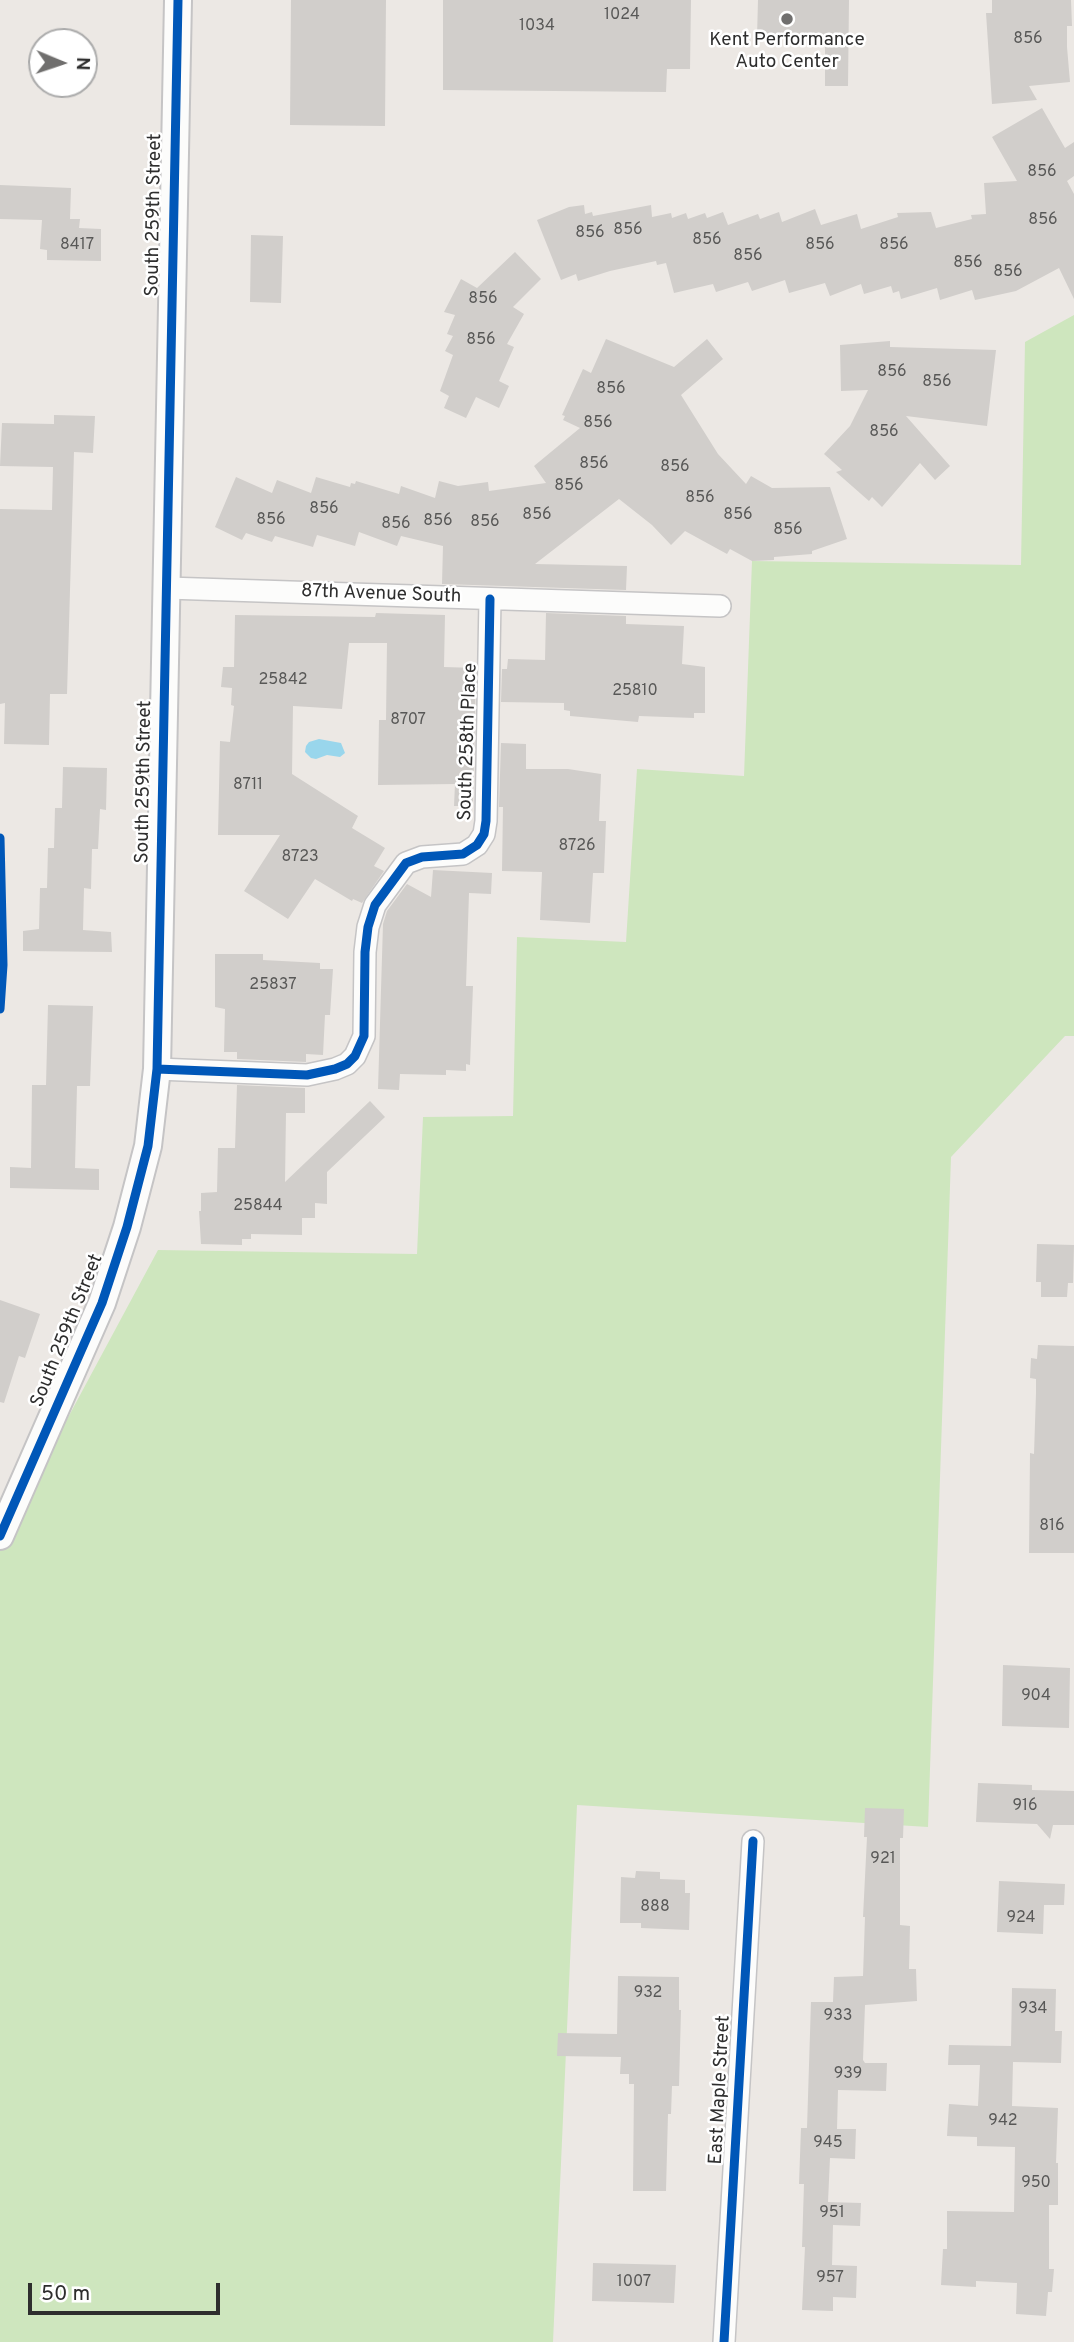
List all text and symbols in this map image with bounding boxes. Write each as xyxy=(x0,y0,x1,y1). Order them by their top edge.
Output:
house number: 1024 xyxy=(604,6,640,26)
marker: Kent Performance Auto Center xyxy=(779,11,795,27)
house number: 1034 xyxy=(519,17,555,37)
north arrow xyxy=(28,28,98,98)
place label: Kent Performance Auto Center xyxy=(709,30,865,74)
house number: 856 xyxy=(1013,30,1043,50)
text: N xyxy=(70,56,94,71)
street label: South 259th Street xyxy=(142,133,168,297)
house number: 856 xyxy=(1027,163,1057,183)
house number: 856 xyxy=(1028,211,1058,231)
house number: 856 xyxy=(613,221,643,241)
house number: 856 xyxy=(575,224,605,244)
house number: 856 xyxy=(692,231,722,251)
house number: 8417 xyxy=(60,236,94,256)
house number: 856 xyxy=(805,236,835,256)
house number: 856 xyxy=(879,236,909,256)
house number: 856 xyxy=(733,247,763,267)
house number: 856 xyxy=(953,254,983,274)
house number: 856 xyxy=(993,263,1023,283)
house number: 856 xyxy=(468,290,498,310)
house number: 856 xyxy=(466,331,496,351)
house number: 856 xyxy=(877,363,907,383)
house number: 856 xyxy=(922,373,952,393)
house number: 856 xyxy=(596,380,626,400)
house number: 856 xyxy=(583,414,613,434)
house number: 856 xyxy=(869,423,899,443)
house number: 856 xyxy=(579,455,609,475)
house number: 856 xyxy=(660,458,690,478)
house number: 856 xyxy=(554,477,584,497)
house number: 856 xyxy=(685,489,715,509)
house number: 856 xyxy=(309,500,339,520)
house number: 856 xyxy=(522,506,552,526)
house number: 856 xyxy=(723,506,753,526)
house number: 856 xyxy=(256,511,286,531)
house number: 856 xyxy=(423,512,453,532)
house number: 856 xyxy=(470,513,500,533)
house number: 856 xyxy=(381,515,411,535)
house number: 856 xyxy=(773,521,803,541)
street label: 87th Avenue South xyxy=(300,581,462,609)
street label: South 258th Place xyxy=(455,663,483,821)
house number: 25842 xyxy=(258,671,308,691)
house number: 25810 xyxy=(612,682,658,702)
street label: South 259th Street xyxy=(132,700,158,864)
house number: 8707 xyxy=(390,711,426,731)
house number: 8711 xyxy=(233,776,263,796)
house number: 8726 xyxy=(558,837,596,857)
house number: 8723 xyxy=(281,848,319,868)
house number: 25837 xyxy=(249,976,297,996)
house number: 25844 xyxy=(233,1197,283,1217)
street label: South 259th Street xyxy=(27,1251,109,1411)
house number: 816 xyxy=(1039,1517,1065,1537)
house number: 904 xyxy=(1021,1687,1051,1707)
house number: 916 xyxy=(1012,1797,1038,1817)
house number: 921 xyxy=(870,1850,896,1870)
house number: 888 xyxy=(640,1898,670,1918)
house number: 924 xyxy=(1006,1909,1036,1929)
house number: 932 xyxy=(634,1984,662,2004)
house number: 934 xyxy=(1018,2000,1048,2020)
house number: 933 xyxy=(824,2007,852,2027)
street label: East Maple Street xyxy=(706,2015,736,2165)
house number: 939 xyxy=(834,2065,862,2085)
house number: 942 xyxy=(988,2112,1018,2132)
house number: 945 xyxy=(813,2134,843,2154)
house number: 950 xyxy=(1021,2174,1051,2194)
house number: 951 xyxy=(819,2204,845,2224)
scale bar xyxy=(32,2268,224,2312)
house number: 957 xyxy=(816,2269,844,2289)
house number: 1007 xyxy=(617,2273,651,2293)
text: 50 m xyxy=(41,2281,90,2308)

